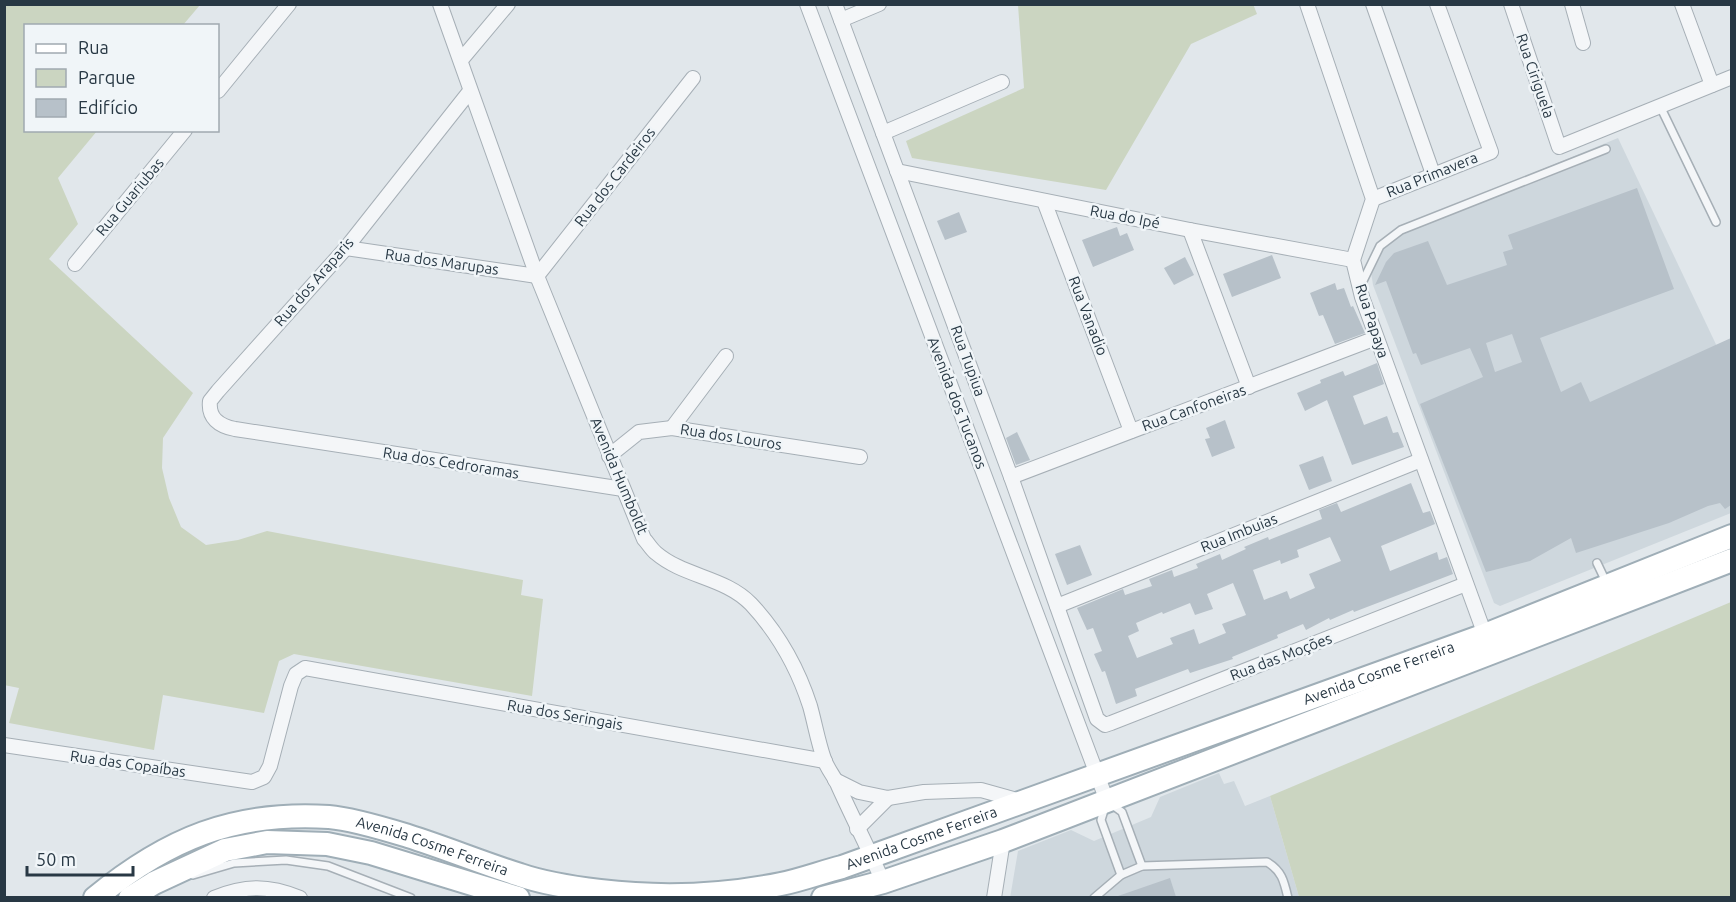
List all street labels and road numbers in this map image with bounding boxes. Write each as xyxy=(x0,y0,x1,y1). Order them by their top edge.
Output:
street label: Rua Ciriguela xyxy=(1513,31,1558,120)
street label: Rua dos Cardeiros xyxy=(571,124,658,230)
street label: Rua Primavera xyxy=(1384,148,1480,201)
street label: Rua Guariubas xyxy=(92,154,167,239)
street label: Rua do Ipé xyxy=(1089,201,1162,232)
street label: Rua dos Araparis xyxy=(270,234,357,330)
street label: Rua dos Marupas xyxy=(384,245,500,278)
street label: Rua Vanadio xyxy=(1066,274,1111,358)
street label: Rua Papaya xyxy=(1352,282,1392,360)
street label: Rua Tupiua xyxy=(948,323,989,399)
street label: Avenida dos Tucanos xyxy=(924,335,990,471)
street label: Rua Canfoneiras xyxy=(1140,381,1248,434)
street label: Avenida Humboldt xyxy=(587,415,652,537)
street label: Rua dos Louros xyxy=(679,420,783,453)
street label: Rua dos Cedroramas xyxy=(382,443,520,482)
street label: Rua Imbuias xyxy=(1198,509,1280,556)
street label: Rua das Moções xyxy=(1227,629,1334,684)
street label: Avenida Cosme Ferreira xyxy=(1301,638,1456,708)
street label: Rua dos Seringais xyxy=(506,696,624,733)
street label: Rua das Copaíbas xyxy=(69,747,187,780)
street label: Avenida Cosme Ferreira xyxy=(844,803,999,873)
street label: Avenida Cosme Ferreira xyxy=(355,813,511,879)

